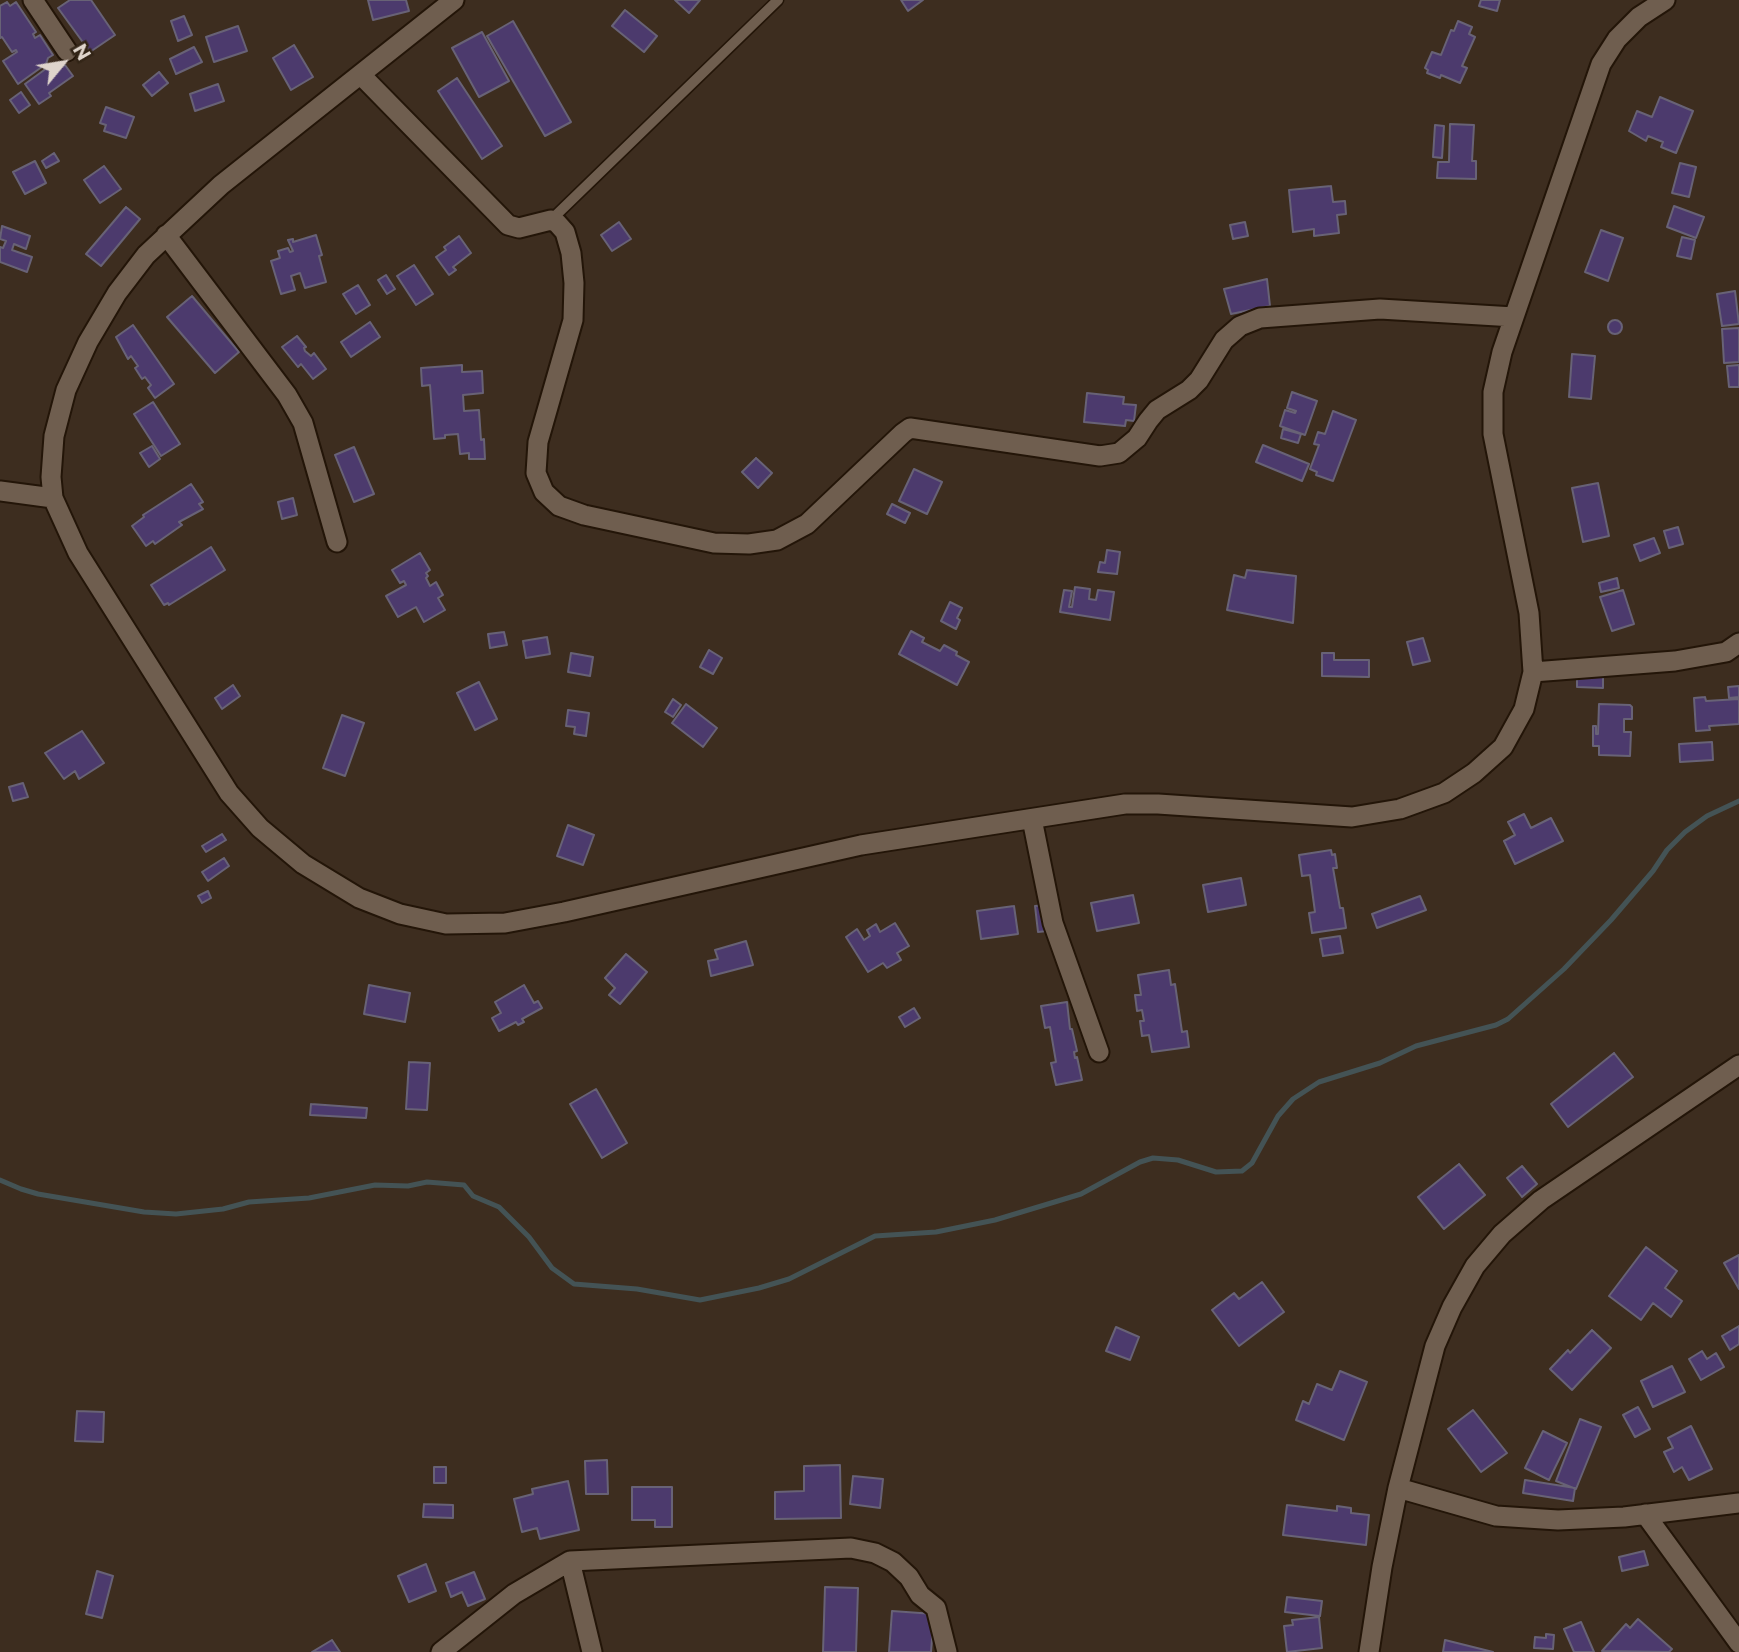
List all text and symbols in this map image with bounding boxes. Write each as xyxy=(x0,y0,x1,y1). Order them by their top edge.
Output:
north arrow xyxy=(28,28,98,98)
text: N xyxy=(68,40,95,65)

